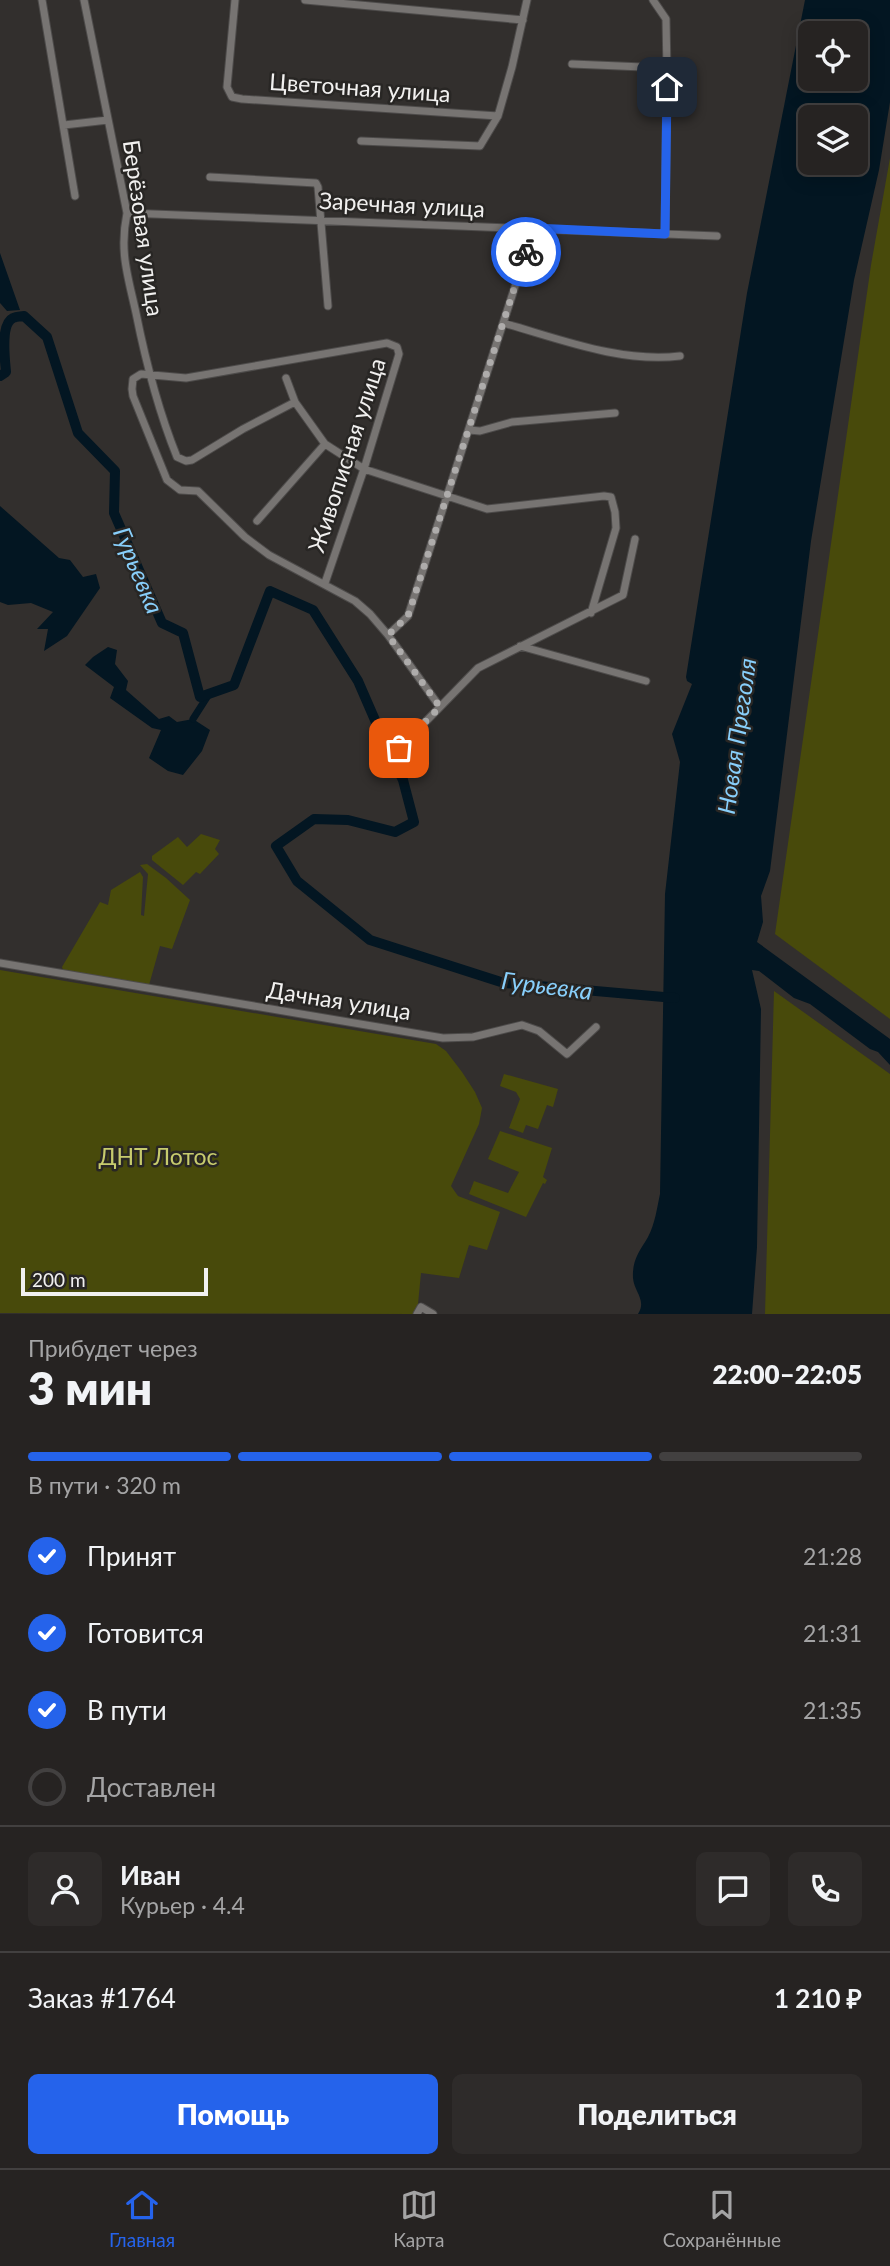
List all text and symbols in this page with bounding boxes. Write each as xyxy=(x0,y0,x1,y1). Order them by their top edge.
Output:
map controls xyxy=(798,21,868,175)
button: locate xyxy=(798,21,868,91)
pin xyxy=(637,57,697,117)
street label: Цветочная улица xyxy=(268,67,452,107)
icon: home xyxy=(648,68,686,106)
button: layers xyxy=(798,105,868,175)
street label: Берёзовая улица xyxy=(118,138,170,318)
street label: Заречная улица xyxy=(318,186,486,222)
courier xyxy=(491,217,561,287)
icon: bike xyxy=(507,233,545,271)
street label: Живописная улица xyxy=(301,354,391,556)
water label: Гурьевка xyxy=(108,522,170,618)
water label: Новая Преголя xyxy=(711,656,761,816)
pin xyxy=(369,718,429,778)
icon: bag xyxy=(380,729,418,767)
water label: Гурьевка xyxy=(500,965,594,1005)
street label: Дачная улица xyxy=(265,975,413,1025)
park label: ДНТ Лотос xyxy=(98,1142,218,1170)
scale bar xyxy=(21,1265,208,1297)
text: 200 m xyxy=(32,1268,86,1291)
text: Прибудет через xyxy=(28,1334,198,1362)
text: 22:00–22:05 xyxy=(712,1358,862,1390)
text: 3 мин xyxy=(28,1360,152,1415)
text: В пути · 320 m xyxy=(28,1471,181,1499)
icon: check xyxy=(28,1537,66,1575)
text: Принят xyxy=(87,1540,176,1572)
text: 21:28 xyxy=(803,1542,862,1570)
icon: check xyxy=(28,1614,66,1652)
text: Готовится xyxy=(87,1617,204,1649)
text: 21:31 xyxy=(803,1619,862,1647)
icon: check xyxy=(28,1691,66,1729)
text: В пути xyxy=(87,1694,167,1726)
text: 21:35 xyxy=(803,1696,862,1724)
text: Доставлен xyxy=(87,1771,216,1803)
button: person xyxy=(28,1852,102,1926)
button: chat xyxy=(696,1852,770,1926)
button: phone xyxy=(788,1852,862,1926)
text: Иван xyxy=(120,1859,181,1891)
text: Курьер · 4.4 xyxy=(120,1891,245,1919)
text: Заказ #1764 xyxy=(28,1982,176,2014)
text: 1 210 ₽ xyxy=(774,1982,862,2014)
button: Помощь xyxy=(28,2074,438,2154)
button: Поделиться xyxy=(452,2074,862,2154)
tab: Главная xyxy=(109,2186,175,2251)
tab: Карта xyxy=(393,2186,445,2251)
tab: Сохранённые xyxy=(663,2186,781,2251)

